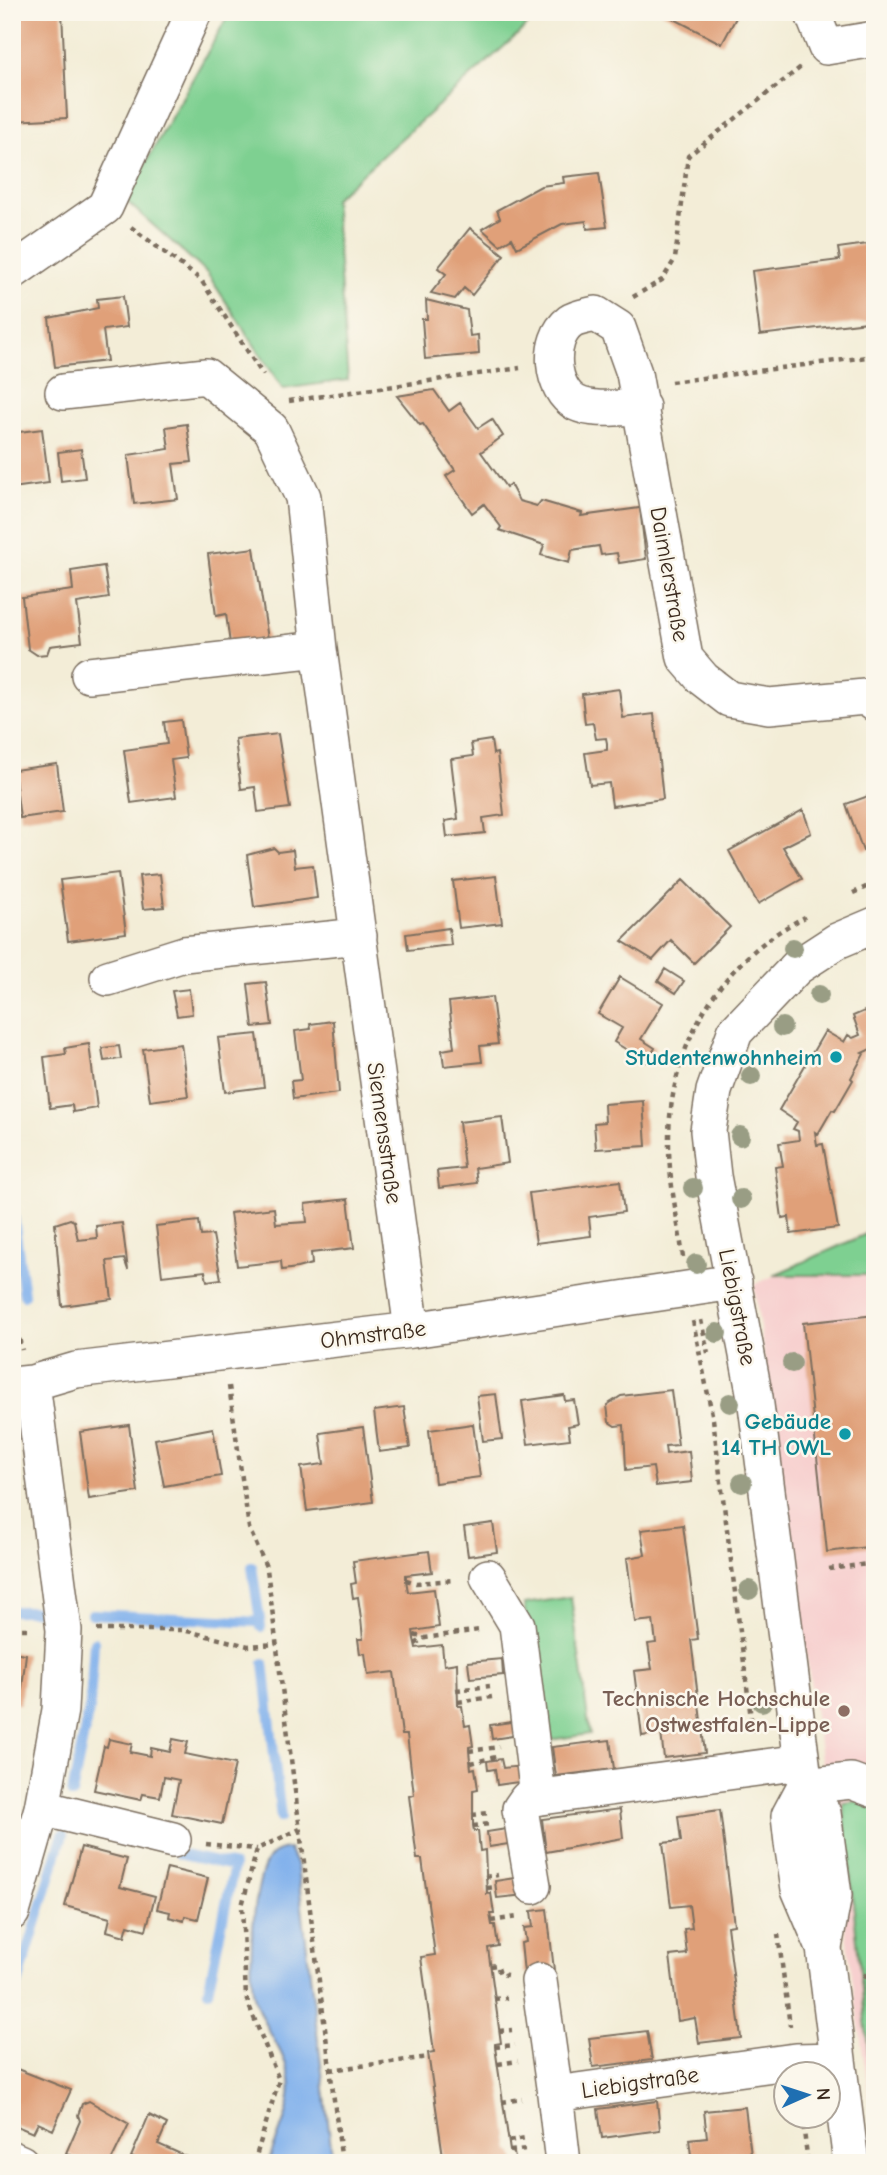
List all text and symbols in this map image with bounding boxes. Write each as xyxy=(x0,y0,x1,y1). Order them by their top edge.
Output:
street label: Daimlerstraße xyxy=(644,504,695,644)
place label: Studentenwohnheim xyxy=(625,1044,822,1071)
marker: Studentenwohnheim xyxy=(828,1049,844,1065)
street label: Siemensstraße xyxy=(361,1061,408,1206)
street label: Liebigstraße xyxy=(713,1246,762,1368)
street label: Ohmstraße xyxy=(319,1315,428,1354)
place label: Gebäude 14 TH OWL xyxy=(721,1408,831,1461)
marker: Gebäude 14 TH OWL xyxy=(837,1426,853,1442)
place label: Technische Hochschule Ostwestfalen-Lippe xyxy=(603,1685,830,1738)
marker: Technische Hochschule Ostwestfalen-Lippe xyxy=(836,1703,852,1719)
north arrow xyxy=(772,2060,842,2130)
street label: Liebigstraße xyxy=(580,2061,701,2104)
text: N xyxy=(812,2087,834,2101)

